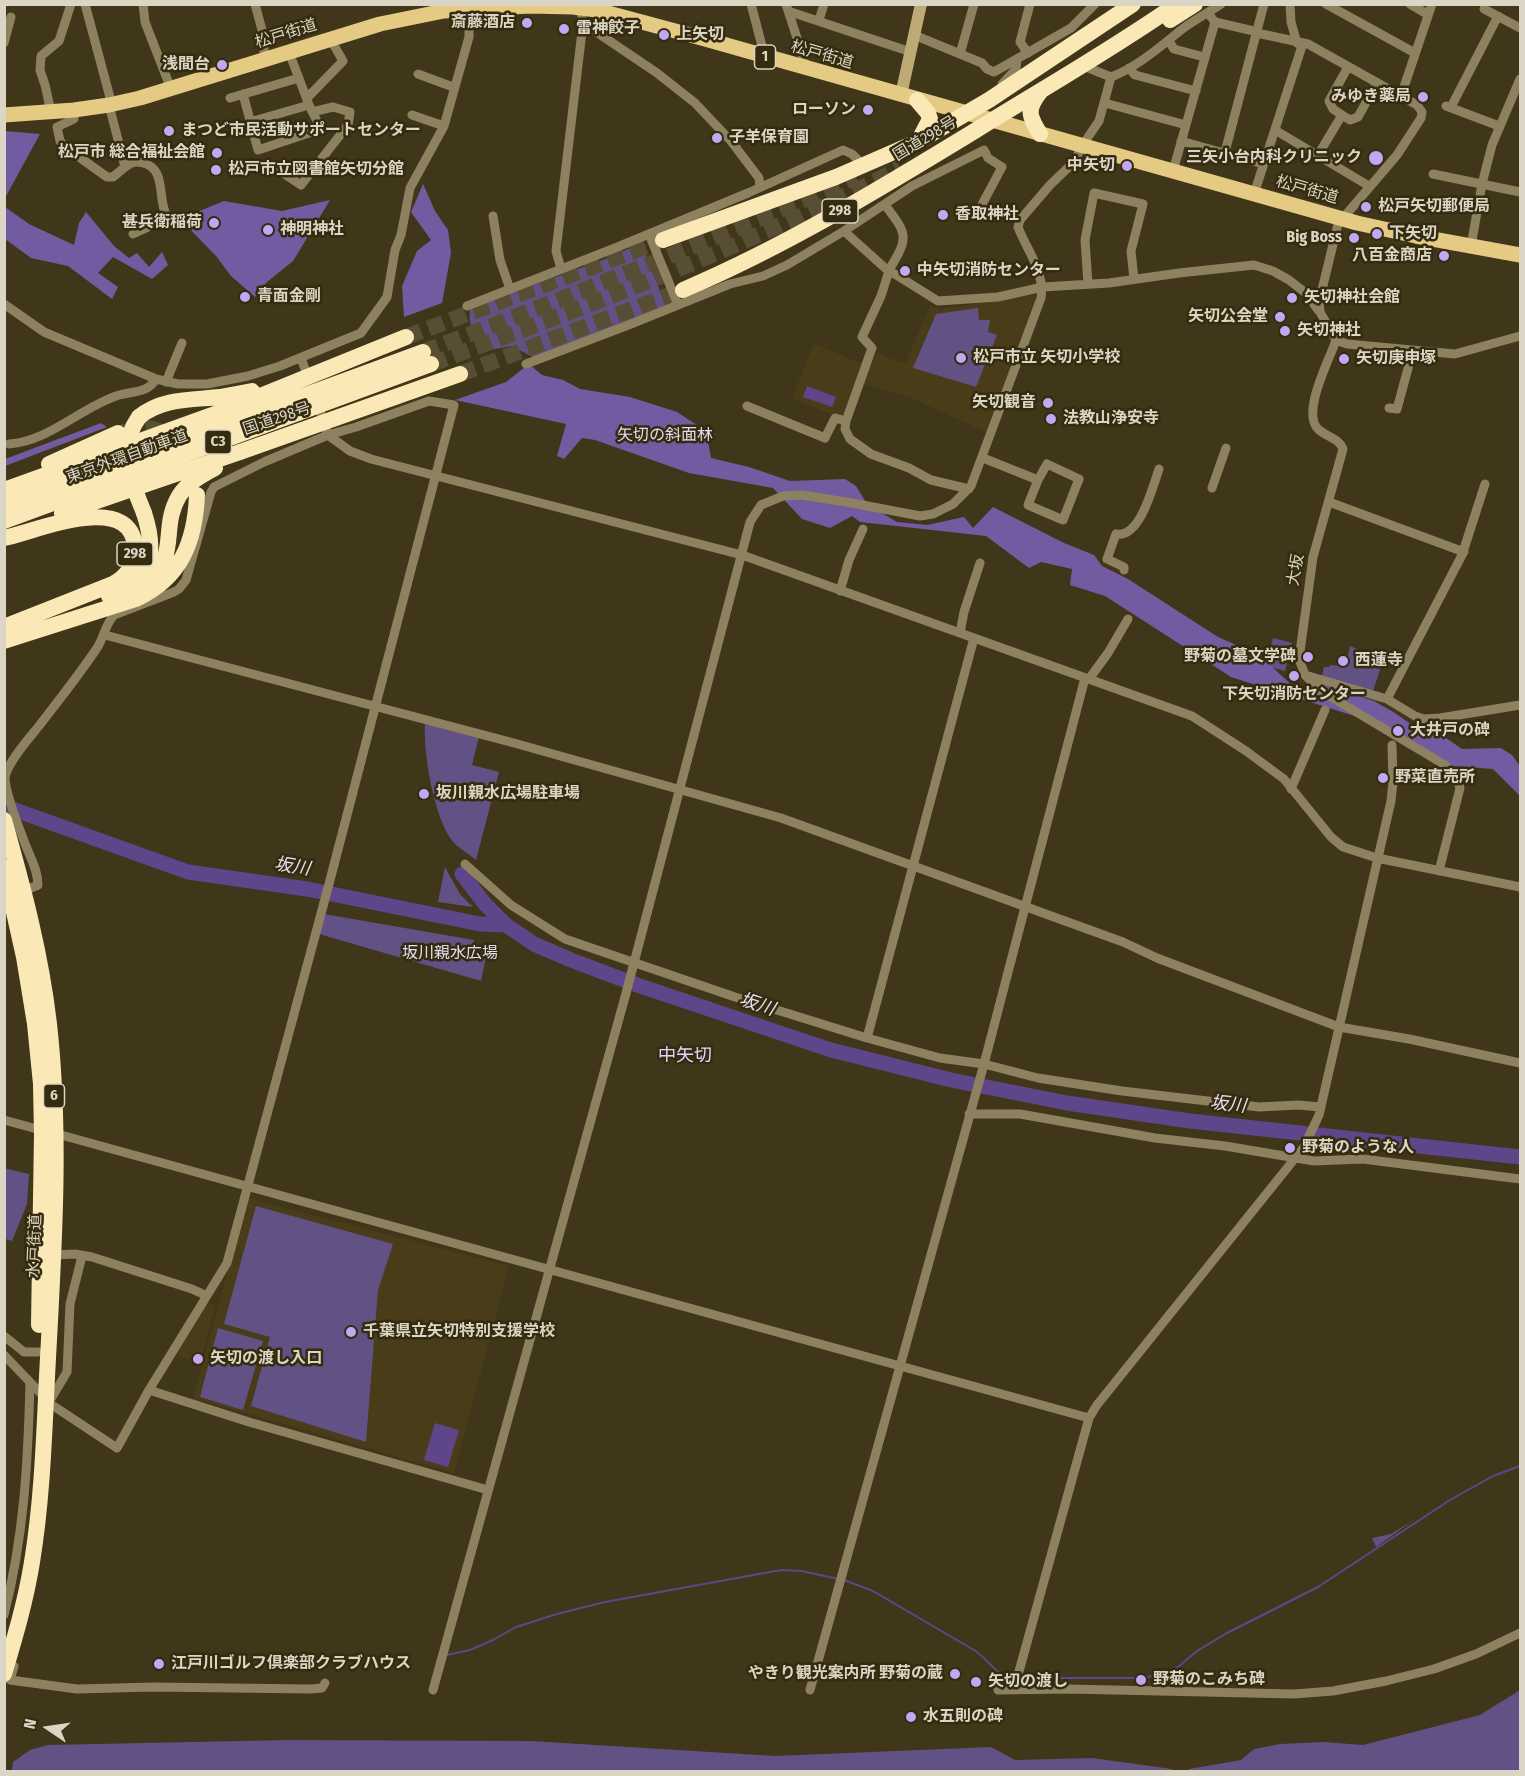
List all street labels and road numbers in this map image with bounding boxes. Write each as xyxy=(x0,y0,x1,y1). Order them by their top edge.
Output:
street label: 松戸街道 xyxy=(253,15,319,53)
street label: 松戸街道 xyxy=(789,37,855,73)
road number: 1 xyxy=(754,45,776,69)
street label: 国道298号 xyxy=(890,113,960,165)
street label: 松戸街道 xyxy=(1274,172,1340,208)
road number: 298 xyxy=(822,199,858,223)
street label: 国道298号 xyxy=(240,398,314,440)
street label: 東京外環自動車道 xyxy=(64,426,190,488)
road number: C3 xyxy=(204,430,232,454)
road number: 298 xyxy=(117,542,153,566)
street label: 大坂 xyxy=(1284,553,1308,587)
road number: 6 xyxy=(44,1084,64,1108)
street label: 水戸街道 xyxy=(24,1214,46,1278)

